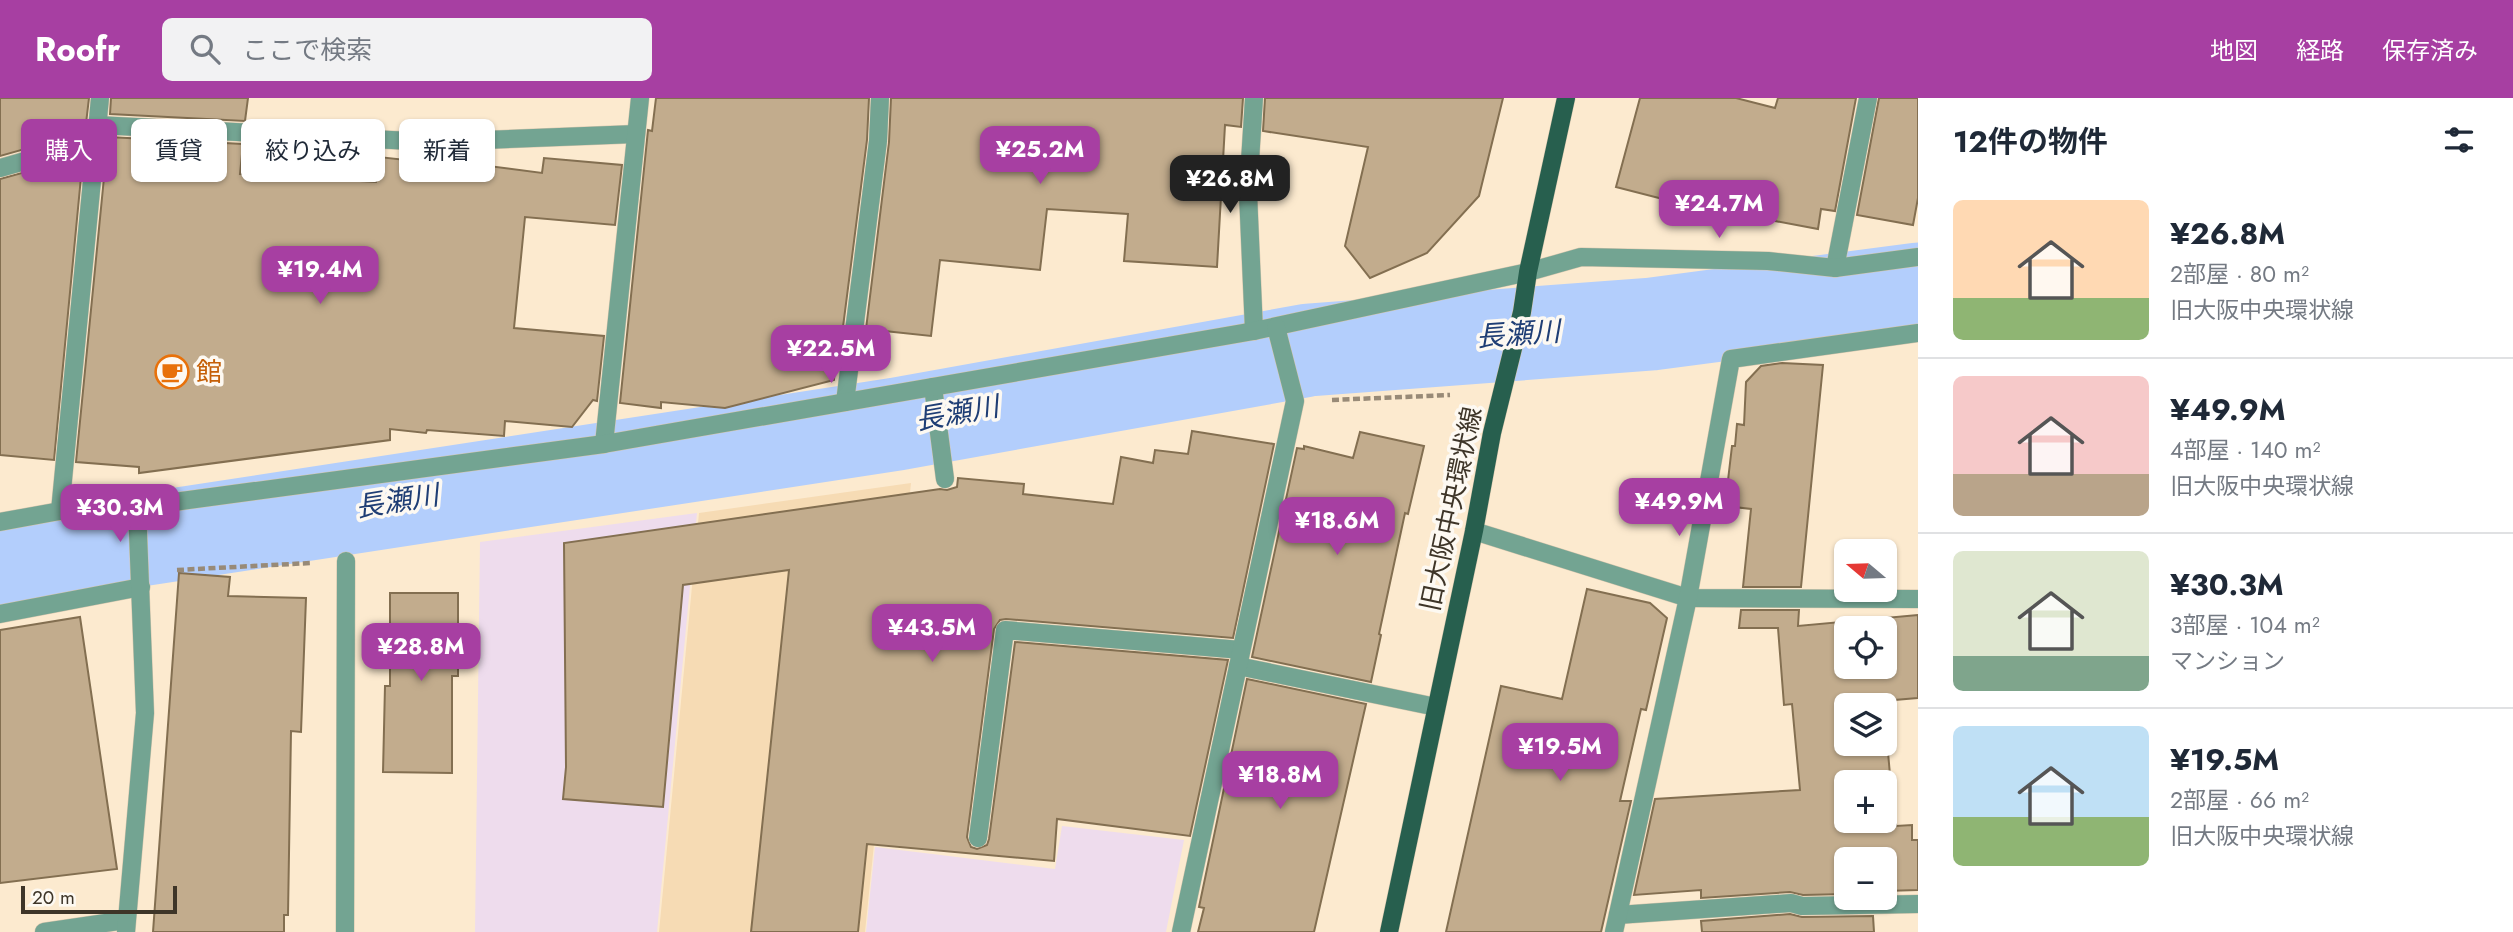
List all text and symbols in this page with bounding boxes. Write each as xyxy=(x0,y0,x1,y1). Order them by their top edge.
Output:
search box xyxy=(162,18,652,81)
text: Roofr xyxy=(35,26,120,73)
icon: search xyxy=(186,30,224,68)
text: ここで検索 xyxy=(242,31,372,69)
text: 地図 xyxy=(2210,33,2258,68)
text: 経路 xyxy=(2296,33,2344,68)
text: 保存済み xyxy=(2382,33,2478,68)
chip: 購入 xyxy=(21,119,117,182)
chip: 賃貸 xyxy=(131,119,227,182)
chip: 絞り込み xyxy=(241,119,385,182)
chip: 新着 xyxy=(399,119,495,182)
text: 12件の物件 xyxy=(1953,120,2108,163)
icon: filters xyxy=(2440,121,2478,159)
pin: ¥25.2M xyxy=(983,126,1097,186)
text: ¥25.2M xyxy=(996,132,1084,166)
pin: ¥26.8M xyxy=(1173,156,1287,215)
text: ¥26.8M xyxy=(1186,161,1274,195)
pin: ¥24.7M xyxy=(1662,180,1776,240)
text: ¥24.7M xyxy=(1675,186,1763,220)
text: ¥26.8M xyxy=(2170,212,2285,255)
icon: home xyxy=(2009,228,2093,312)
pin: ¥19.4M xyxy=(263,246,377,306)
text: ¥19.4M xyxy=(278,252,362,286)
text: 2部屋 · 80 m² xyxy=(2170,257,2309,291)
text: 旧大阪中央環状線 xyxy=(2170,293,2354,327)
water label: 長瀬川 xyxy=(1475,310,1564,357)
pin: ¥22.5M xyxy=(774,326,888,385)
text: ¥22.5M xyxy=(787,331,875,365)
cafe icon: 館 xyxy=(153,353,191,391)
place label: 館 xyxy=(196,353,222,391)
water label: 長瀬川 xyxy=(912,385,1005,440)
text: ¥49.9M xyxy=(2170,388,2285,431)
street label: 旧大阪中央環状線 xyxy=(1411,403,1491,615)
icon: home xyxy=(2009,404,2093,488)
text: 4部屋 · 140 m² xyxy=(2170,433,2320,467)
text: 旧大阪中央環状線 xyxy=(2170,469,2354,503)
water label: 長瀬川 xyxy=(352,474,445,528)
pin: ¥49.9M xyxy=(1622,478,1736,538)
pin: ¥30.3M xyxy=(63,484,177,544)
text: ¥49.9M xyxy=(1635,484,1723,518)
text: ¥30.3M xyxy=(76,490,164,524)
pin: ¥18.6M xyxy=(1280,498,1394,557)
text: ¥18.6M xyxy=(1295,503,1379,537)
north arrow xyxy=(1834,539,1897,602)
map controls xyxy=(1834,539,1897,910)
text: ¥30.3M xyxy=(2170,563,2284,606)
icon: home xyxy=(2009,579,2093,663)
pin: ¥43.5M xyxy=(875,604,989,664)
text: 3部屋 · 104 m² xyxy=(2170,608,2320,642)
text: ¥43.5M xyxy=(888,610,976,644)
button: locate xyxy=(1834,616,1897,679)
pin: ¥28.8M xyxy=(364,624,478,683)
text: ¥28.8M xyxy=(378,629,464,663)
text: マンション xyxy=(2170,644,2285,678)
button: layers xyxy=(1834,693,1897,756)
pin: ¥19.5M xyxy=(1503,724,1617,783)
text: ¥19.5M xyxy=(1518,729,1602,763)
text: ¥19.5M xyxy=(2170,738,2279,781)
pin: ¥18.8M xyxy=(1223,752,1337,811)
icon: home xyxy=(2009,754,2093,838)
text: ¥18.8M xyxy=(1238,757,1322,791)
button: + xyxy=(1834,770,1897,833)
text: 2部屋 · 66 m² xyxy=(2170,783,2309,817)
text: 旧大阪中央環状線 xyxy=(2170,819,2354,853)
button: − xyxy=(1834,847,1897,910)
scale bar xyxy=(21,883,177,915)
text: 20 m xyxy=(32,884,75,911)

